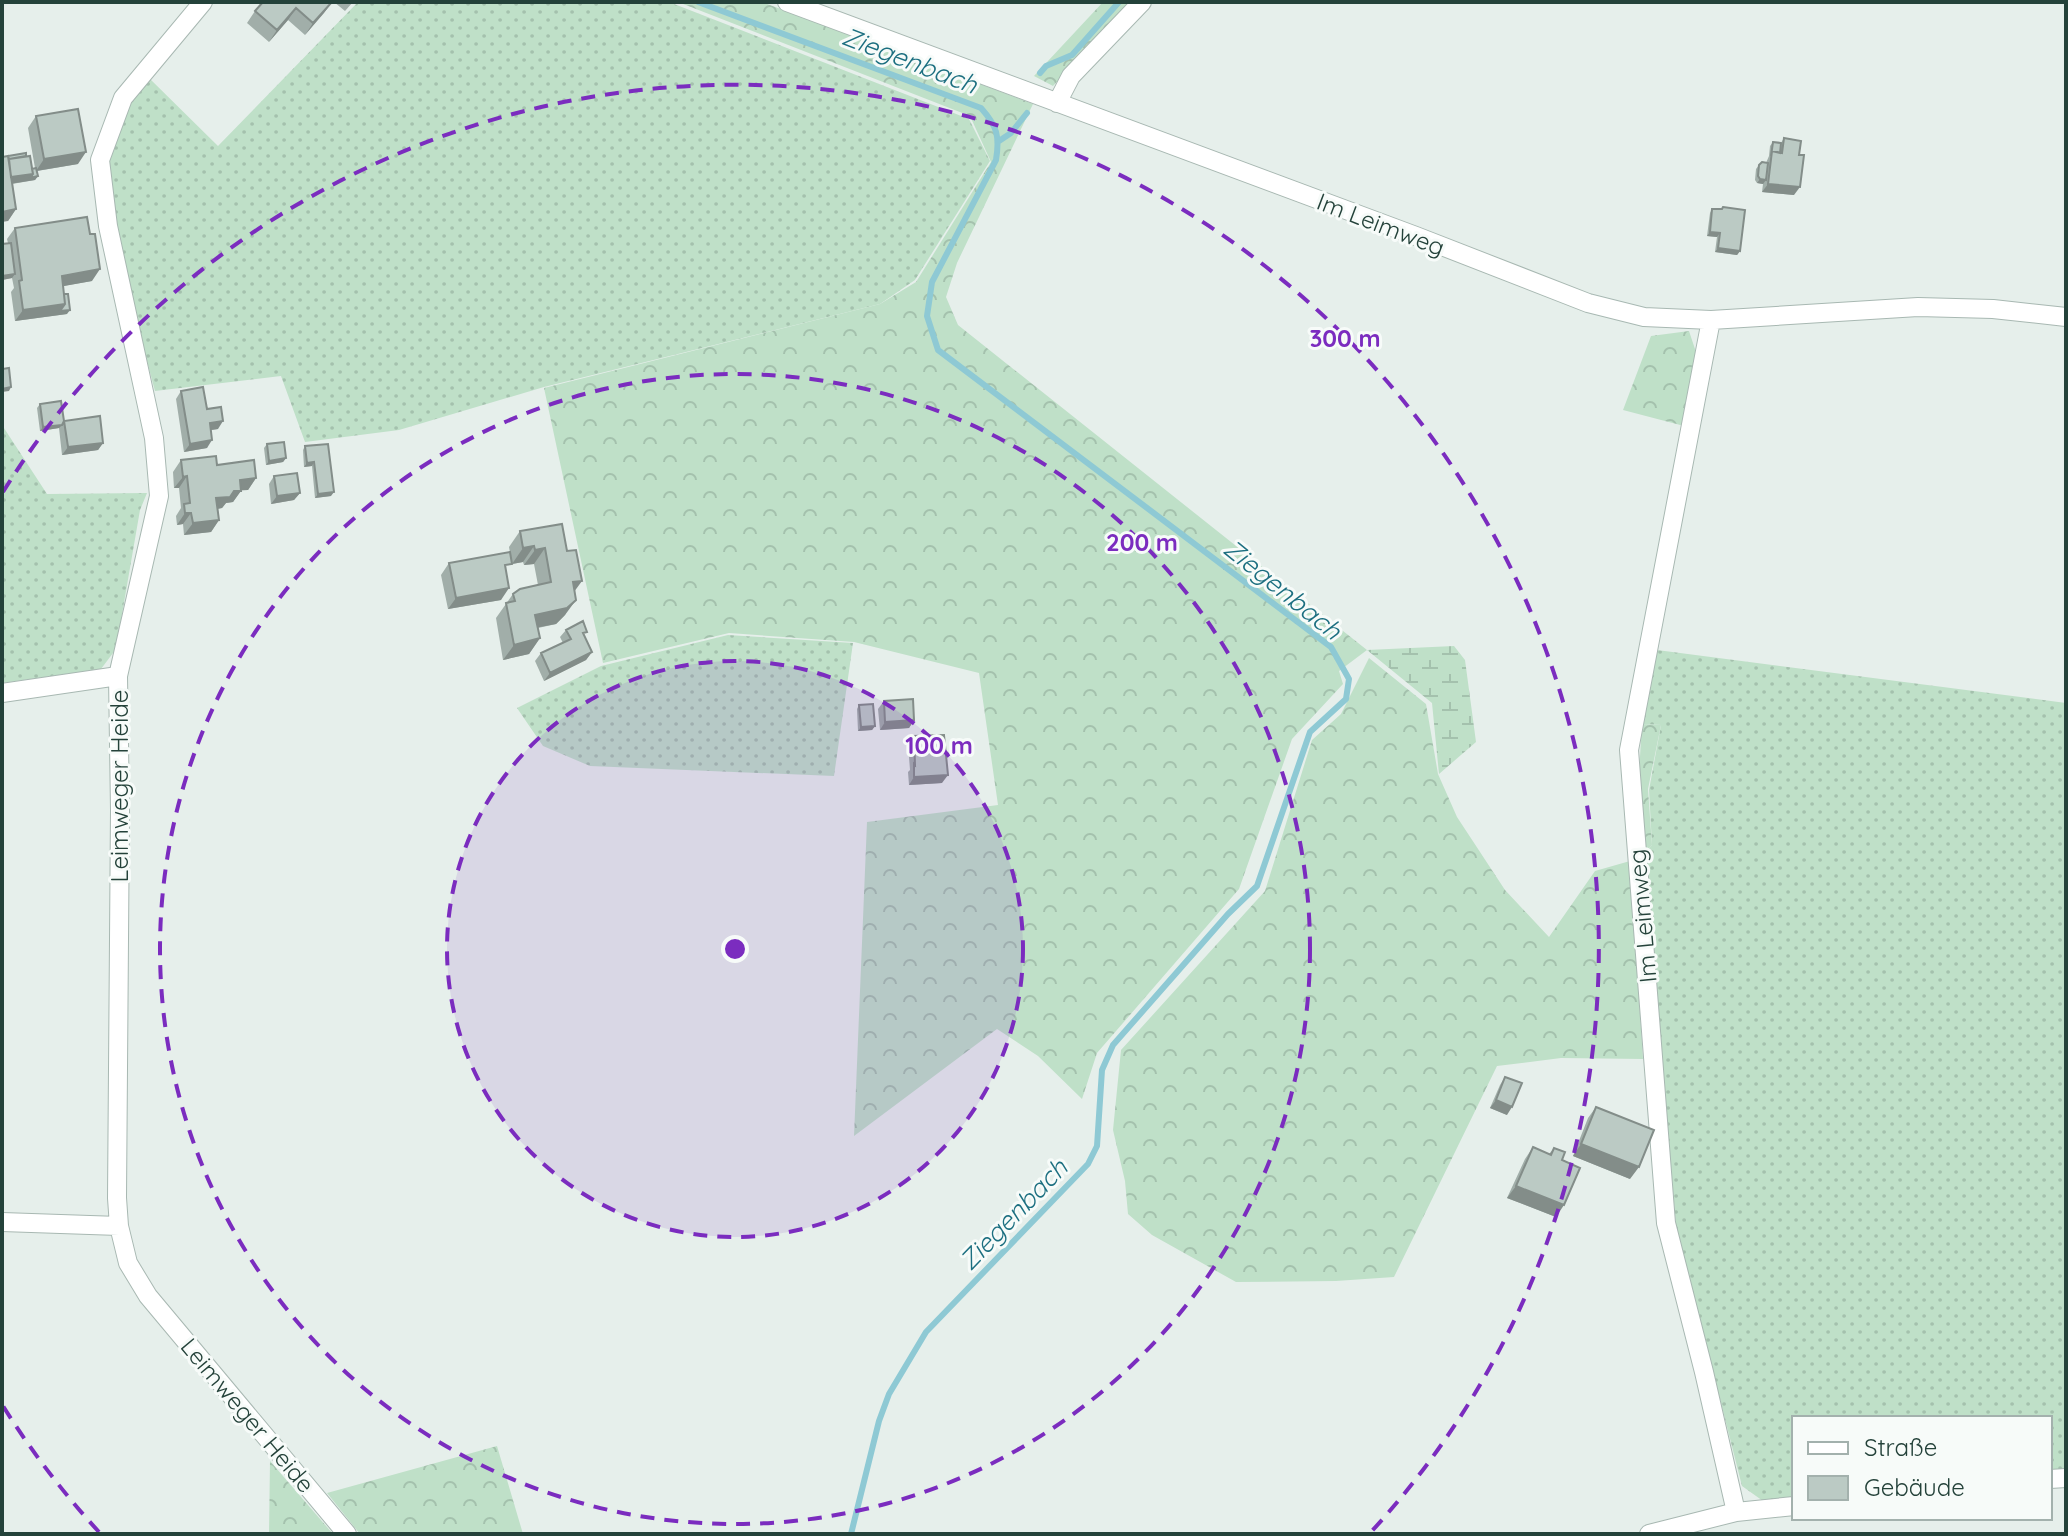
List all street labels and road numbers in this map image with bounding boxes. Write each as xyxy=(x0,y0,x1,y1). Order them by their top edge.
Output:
street label: Im Leimweg xyxy=(1313,186,1449,262)
street label: Leimweger Heide xyxy=(104,690,134,882)
street label: Im Leimweg xyxy=(1621,848,1663,984)
street label: Leimweger Heide xyxy=(175,1332,321,1498)

